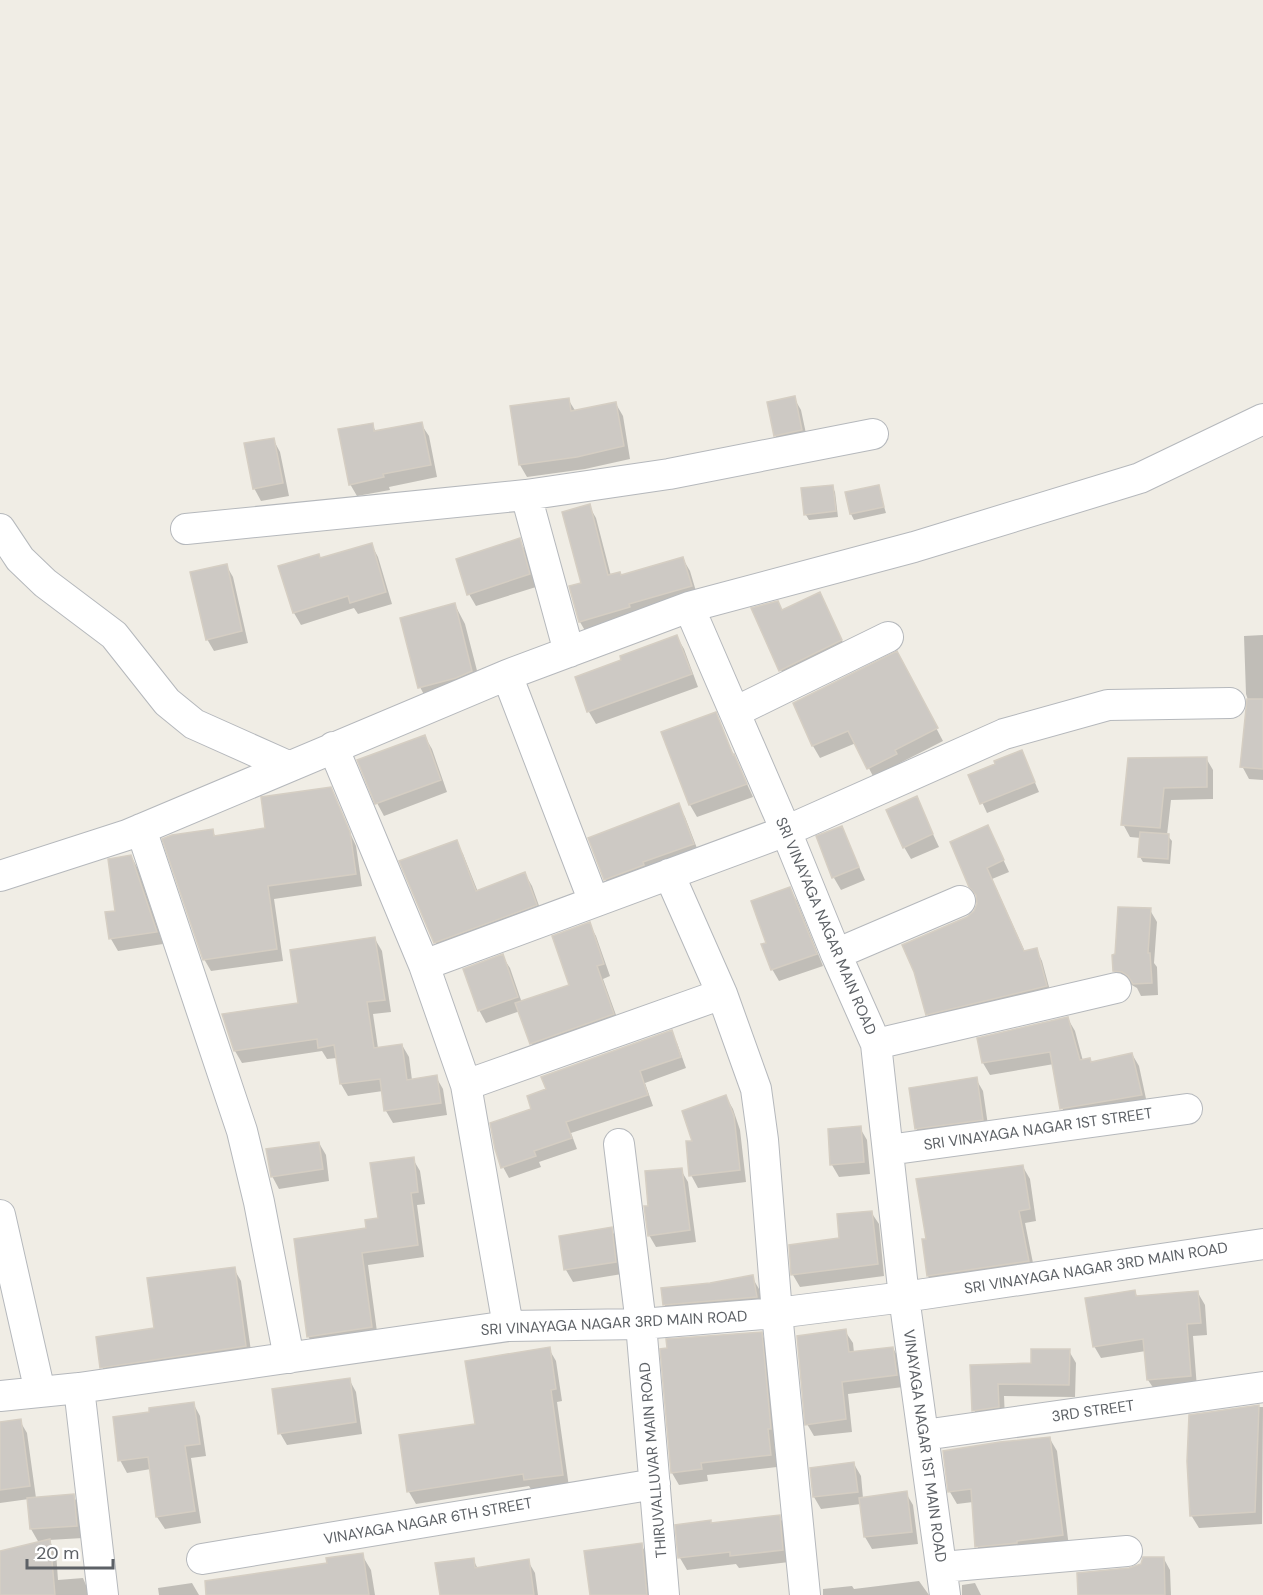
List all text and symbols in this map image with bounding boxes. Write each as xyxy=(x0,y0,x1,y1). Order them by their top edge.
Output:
street label: SRI VINAYAGA NAGAR MAIN ROAD xyxy=(771,814,881,1038)
street label: SRI VINAYAGA NAGAR 1ST STREET xyxy=(922,1103,1154,1155)
street label: SRI VINAYAGA NAGAR 3RD MAIN ROAD xyxy=(963,1237,1229,1299)
street label: SRI VINAYAGA NAGAR 3RD MAIN ROAD xyxy=(480,1306,748,1340)
street label: VINAYAGA NAGAR 1ST MAIN ROAD xyxy=(899,1328,951,1564)
street label: THIRUVALLUVAR MAIN ROAD xyxy=(634,1361,672,1559)
street label: 3RD STREET xyxy=(1050,1395,1136,1427)
street label: VINAYAGA NAGAR 6TH STREET xyxy=(322,1493,534,1549)
scale bar xyxy=(27,1532,112,1570)
text: 20 m xyxy=(36,1541,79,1565)

